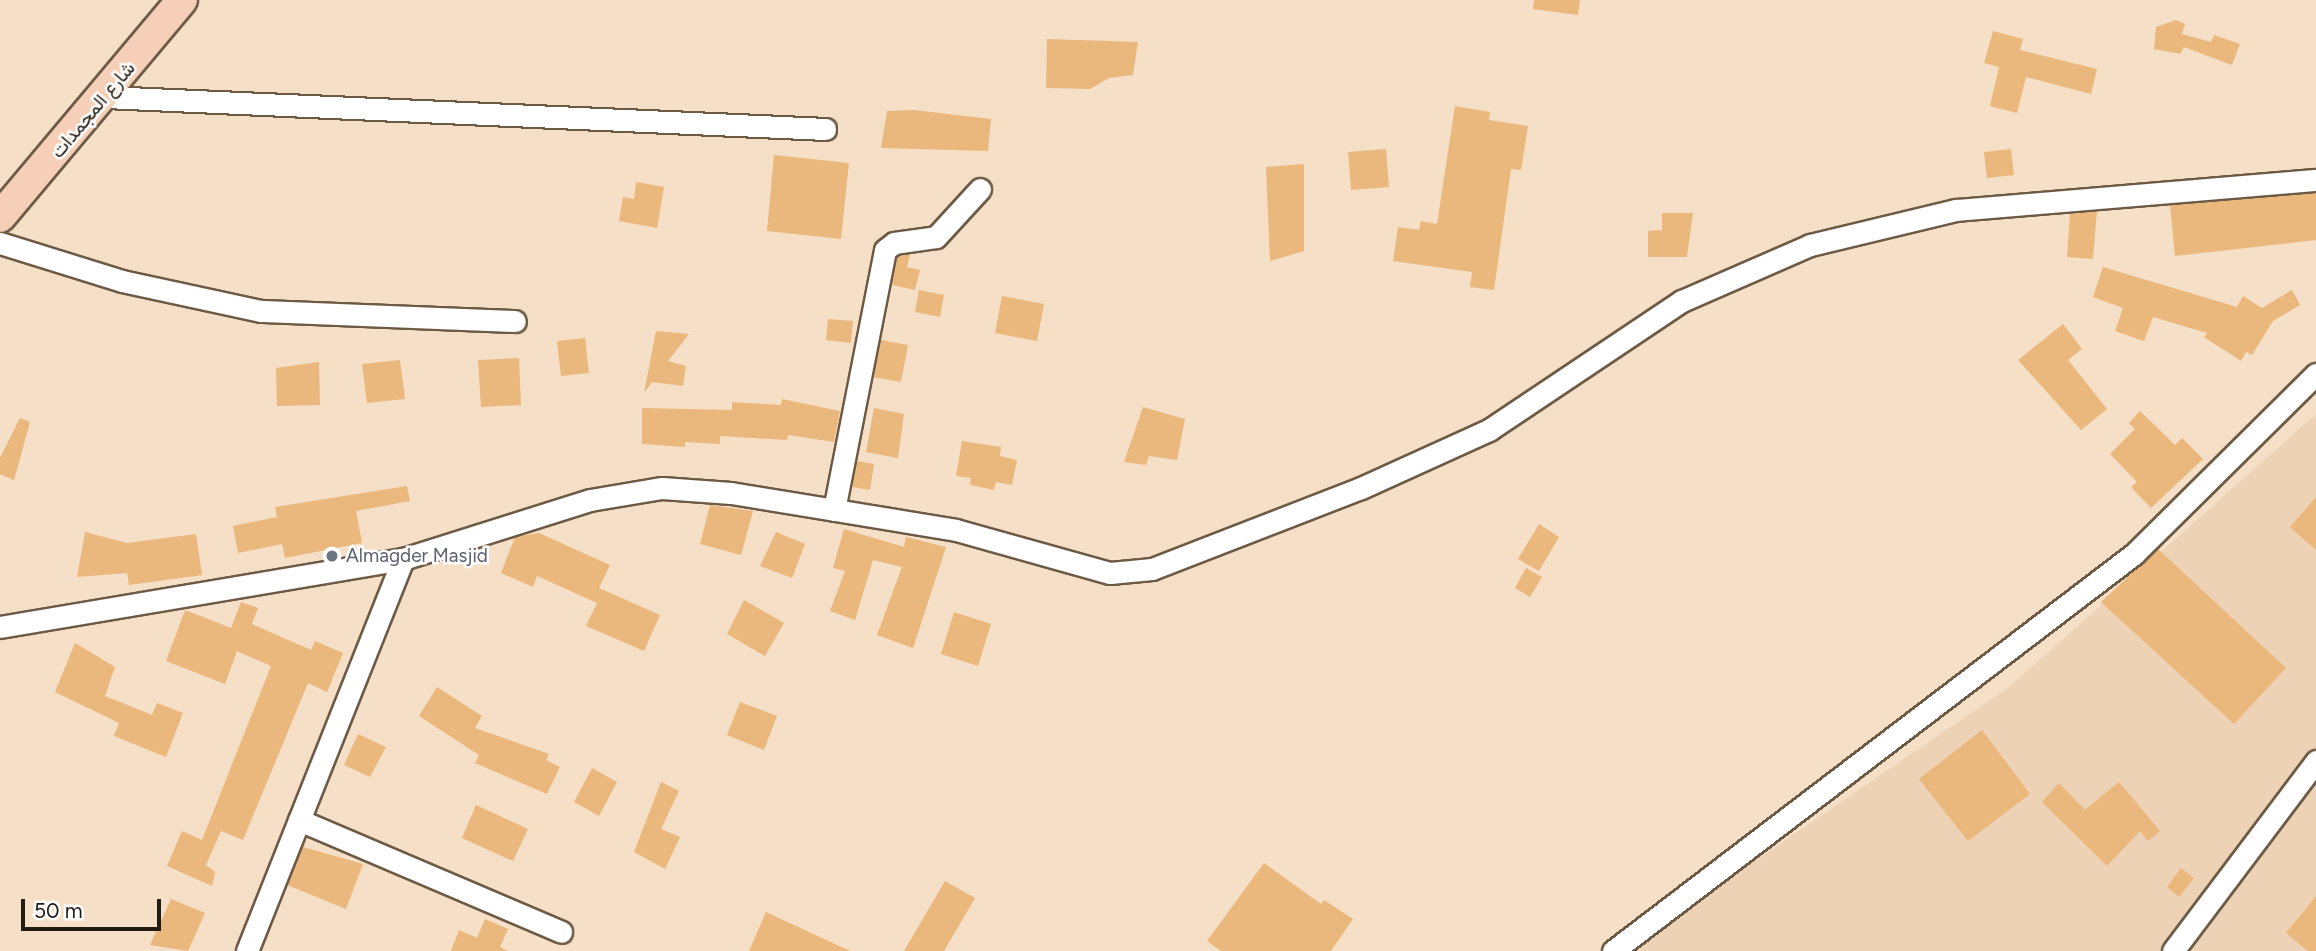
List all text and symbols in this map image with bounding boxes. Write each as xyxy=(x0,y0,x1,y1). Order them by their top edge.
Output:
street label: شارع المجمدات xyxy=(46,57,140,163)
place label: Almagder Masjid xyxy=(346,545,488,567)
marker: Almagder Masjid xyxy=(324,548,340,564)
scale bar xyxy=(24,884,164,928)
text: 50 m xyxy=(34,898,83,923)

